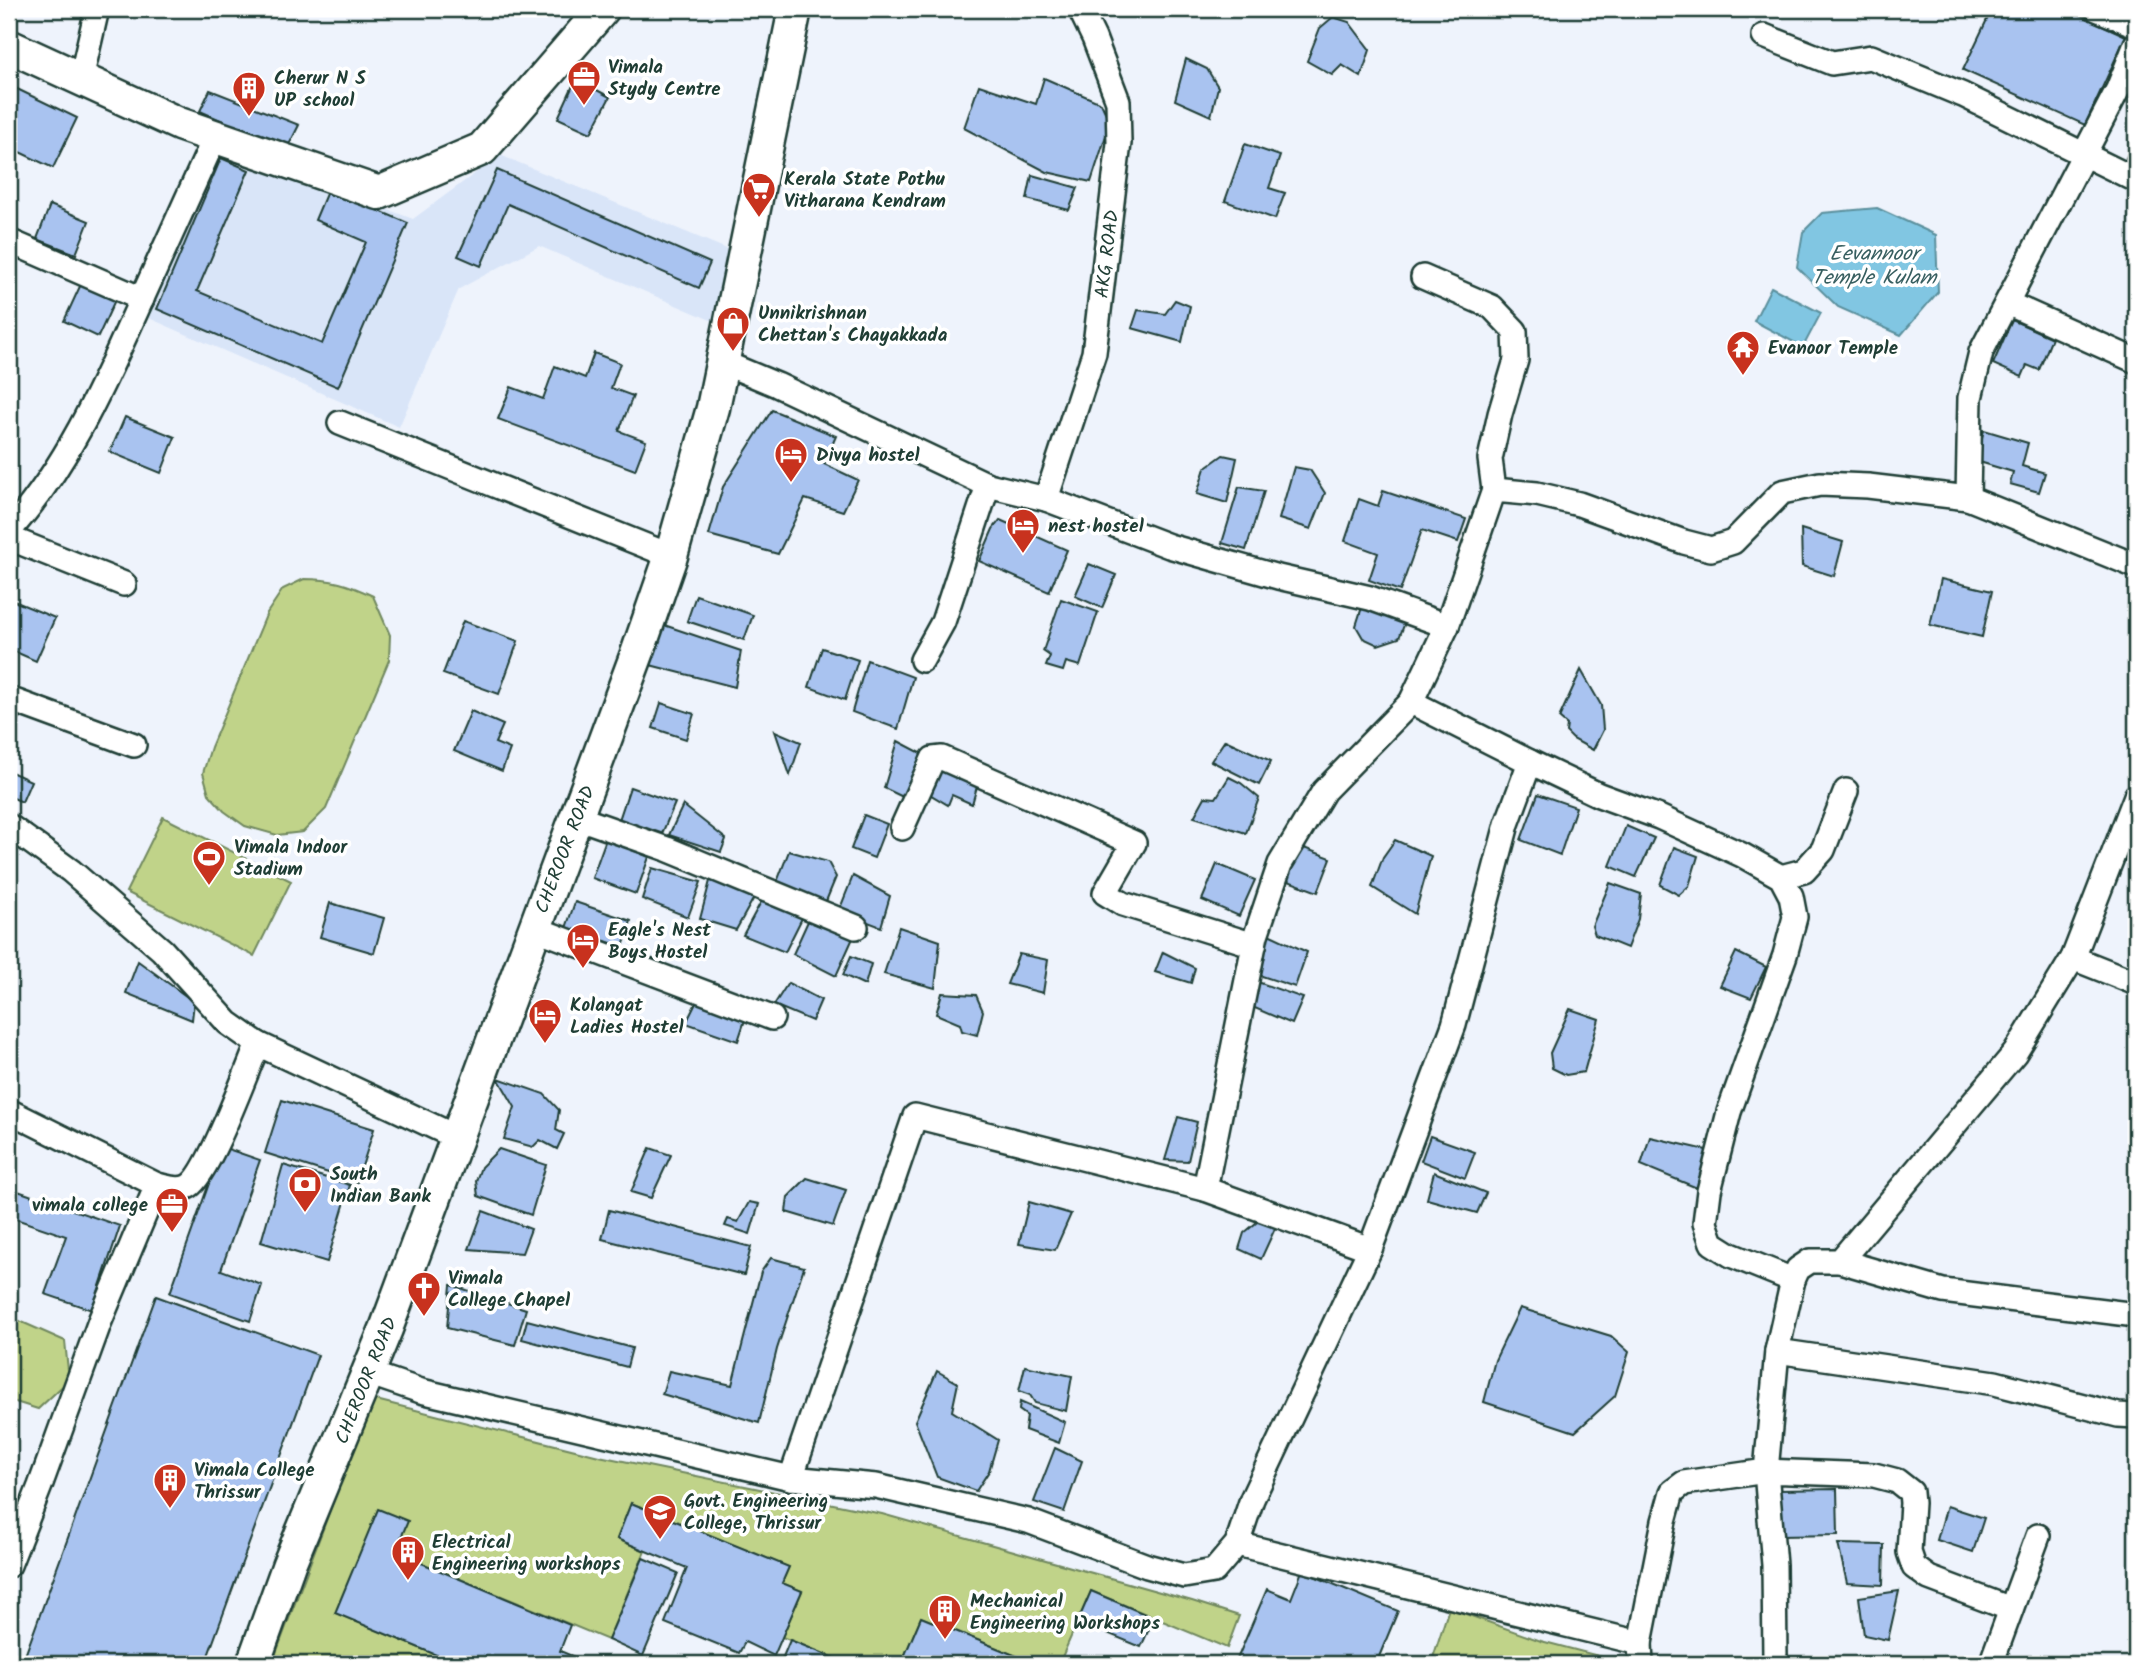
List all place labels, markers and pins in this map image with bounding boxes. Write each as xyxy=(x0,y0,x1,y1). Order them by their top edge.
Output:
place label: Vimala Stydy Centre xyxy=(608,53,721,105)
office icon: Vimala Stydy Centre xyxy=(565,58,603,107)
place label: Cherur N S UP school xyxy=(274,64,366,116)
building icon: Cherur N S UP school xyxy=(230,69,268,118)
place label: Kerala State Pothu Vitharana Kendram xyxy=(784,165,946,217)
supermarket icon: Kerala State Pothu Vitharana Kendram xyxy=(740,170,778,219)
place label: Unnikrishnan Chettan's Chayakkada xyxy=(758,299,948,351)
shop icon: Unnikrishnan Chettan's Chayakkada xyxy=(714,304,752,353)
temple icon: Evanoor Temple xyxy=(1724,328,1762,377)
place label: Evanoor Temple xyxy=(1768,334,1898,364)
hotel icon: Divya hostel xyxy=(772,435,810,484)
place label: Divya hostel xyxy=(816,441,921,471)
hotel icon: nest hostel xyxy=(1004,506,1042,555)
place label: nest hostel xyxy=(1048,512,1145,542)
place label: Vimala Indoor Stadium xyxy=(234,833,348,885)
sports icon: Vimala Indoor Stadium xyxy=(190,838,228,887)
place label: Eagle's Nest Boys Hostel xyxy=(608,916,711,968)
hotel icon: Eagle's Nest Boys Hostel xyxy=(564,921,602,970)
place label: Kolangat Ladies Hostel xyxy=(570,991,684,1043)
hotel icon: Kolangat Ladies Hostel xyxy=(526,996,564,1045)
place label: South Indian Bank xyxy=(330,1160,431,1212)
bank icon: South Indian Bank xyxy=(286,1165,324,1214)
office icon: vimala college xyxy=(153,1185,191,1234)
place label: vimala college xyxy=(32,1191,148,1221)
place label: Vimala College Chapel xyxy=(448,1264,571,1316)
church icon: Vimala College Chapel xyxy=(405,1269,443,1318)
place label: Vimala College Thrissur xyxy=(194,1456,315,1508)
building icon: Vimala College Thrissur xyxy=(151,1461,189,1510)
place label: Govt. Engineering College, Thrissur xyxy=(684,1487,828,1539)
school or university icon: Govt. Engineering College, Thrissur xyxy=(641,1492,679,1541)
place label: Electrical Engineering workshops xyxy=(432,1528,621,1580)
building icon: Electrical Engineering workshops xyxy=(389,1533,427,1582)
place label: Mechanical Engineering Workshops xyxy=(970,1587,1160,1639)
building icon: Mechanical Engineering Workshops xyxy=(926,1592,964,1641)

